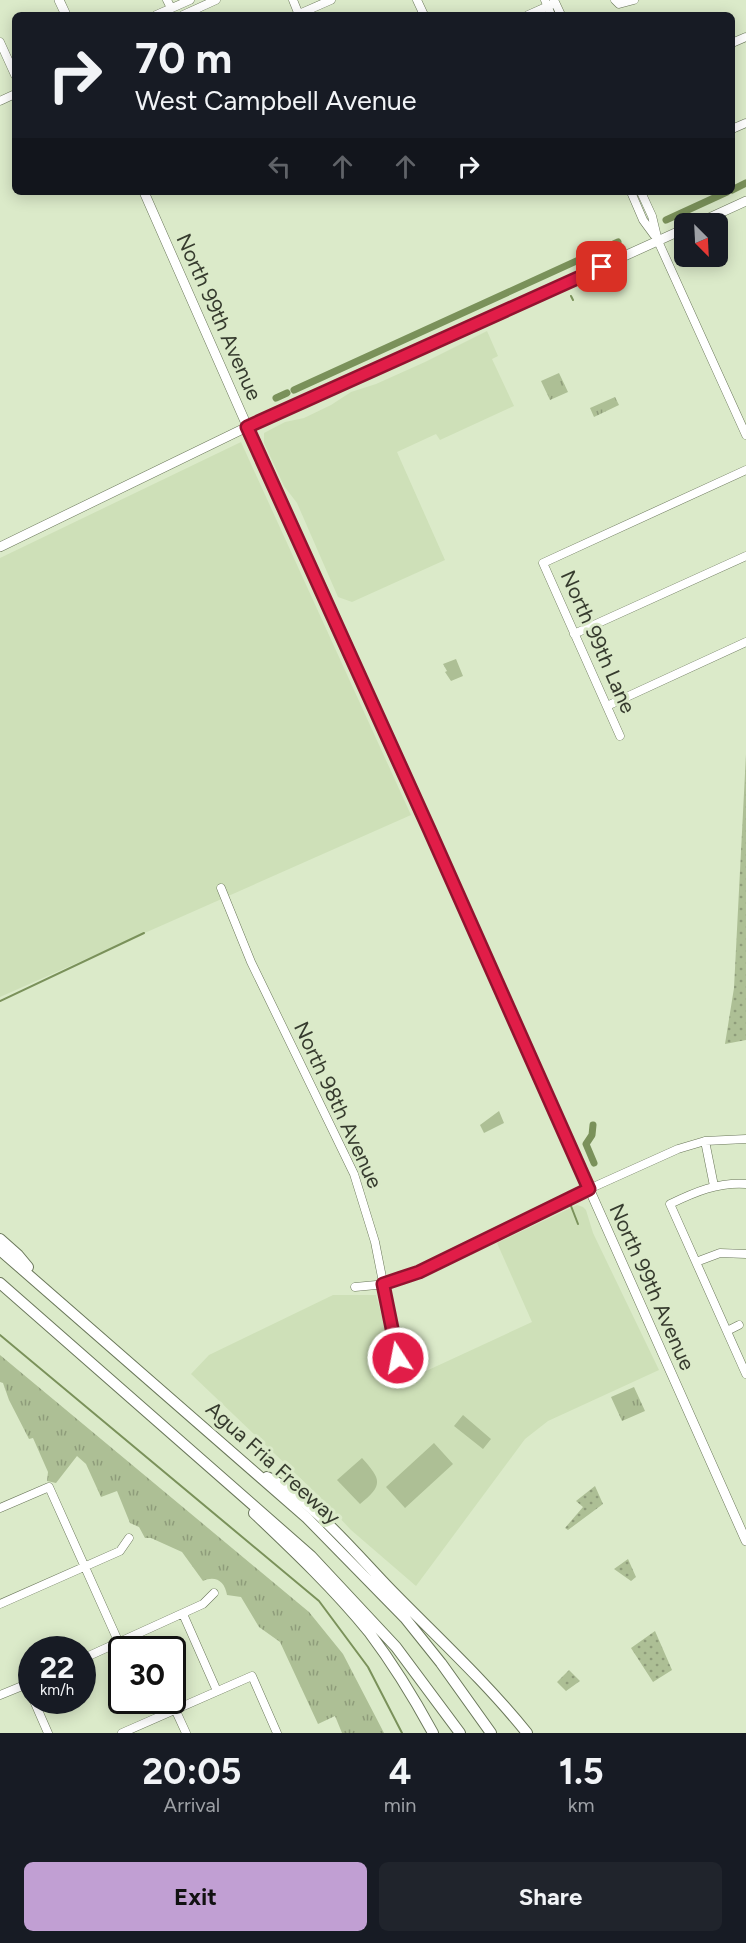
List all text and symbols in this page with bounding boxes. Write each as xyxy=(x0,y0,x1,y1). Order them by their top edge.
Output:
text: 70 m xyxy=(135,33,232,84)
icon: right xyxy=(36,36,114,114)
text: West Campbell Avenue xyxy=(135,84,417,117)
icon: left xyxy=(263,150,296,183)
icon: ahead xyxy=(326,150,359,183)
icon: ahead xyxy=(389,150,422,183)
icon: right xyxy=(452,150,485,183)
north arrow xyxy=(674,213,728,267)
map controls xyxy=(674,213,728,267)
street label: North 99th Avenue xyxy=(171,229,267,404)
pin xyxy=(576,241,627,292)
icon: arrive xyxy=(585,250,618,283)
street label: North 99th Lane xyxy=(556,566,641,717)
street label: North 98th Avenue xyxy=(289,1017,388,1192)
street label: North 99th Avenue xyxy=(604,1199,700,1374)
position arrow xyxy=(366,1326,430,1390)
street label: Agua Fria Freeway xyxy=(201,1396,346,1529)
speed limit sign: 30 xyxy=(108,1636,186,1714)
text: 22 xyxy=(40,1649,74,1686)
text: km/h xyxy=(40,1681,74,1699)
text: 20:05 xyxy=(142,1750,241,1793)
text: 4 xyxy=(389,1750,411,1793)
text: 1.5 xyxy=(559,1750,604,1793)
text: Arrival xyxy=(164,1793,220,1817)
text: min xyxy=(384,1793,417,1817)
text: km xyxy=(568,1793,595,1817)
button: Exit xyxy=(24,1862,367,1931)
button: Share xyxy=(379,1862,722,1931)

